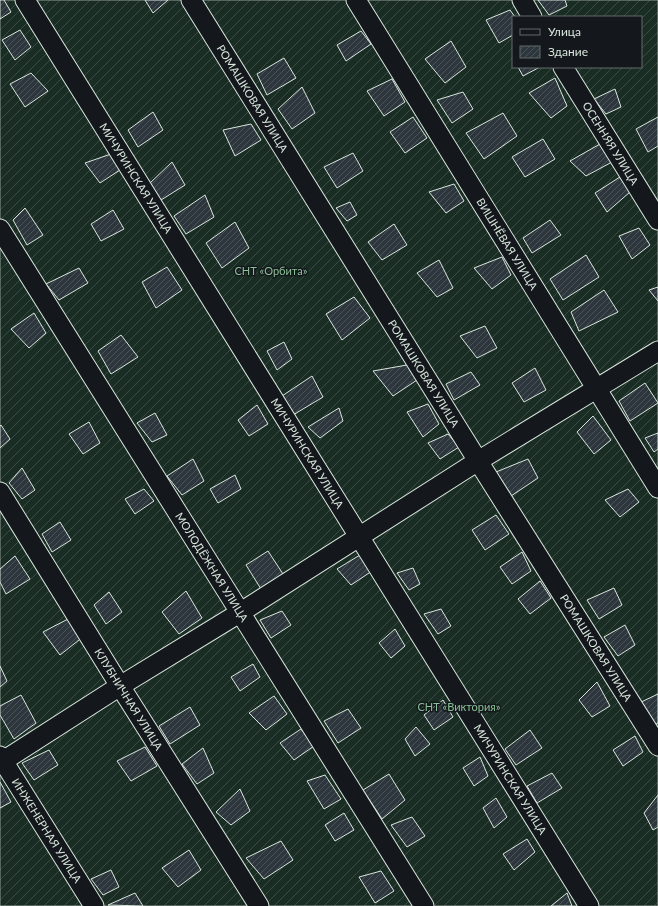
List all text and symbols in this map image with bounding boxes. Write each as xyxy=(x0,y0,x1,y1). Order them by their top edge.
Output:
legend xyxy=(512,16,642,68)
text: Улица xyxy=(548,24,581,39)
street label: РОМАШКОВАЯ УЛИЦА xyxy=(214,42,291,155)
text: Здание xyxy=(548,44,588,59)
street label: ОСЕННЯЯ УЛИЦА xyxy=(580,99,642,188)
street label: МИЧУРИНСКАЯ УЛИЦА xyxy=(97,121,176,236)
street label: ВИШНЁВАЯ УЛИЦА xyxy=(474,196,541,293)
park label: СНТ «Орбита» xyxy=(234,264,308,277)
street label: РОМАШКОВАЯ УЛИЦА xyxy=(386,317,463,430)
street label: МИЧУРИНСКАЯ УЛИЦА xyxy=(268,396,347,511)
street label: МОЛОДЁЖНАЯ УЛИЦА xyxy=(173,510,252,624)
street label: РОМАШКОВАЯ УЛИЦА xyxy=(558,592,635,704)
street label: КЛУБНИЧНАЯ УЛИЦА xyxy=(92,646,166,753)
park label: СНТ «Виктория» xyxy=(417,700,501,713)
street label: МИЧУРИНСКАЯ УЛИЦА xyxy=(471,722,550,837)
street label: ИНЖЕНЕРНАЯ УЛИЦА xyxy=(10,776,85,885)

